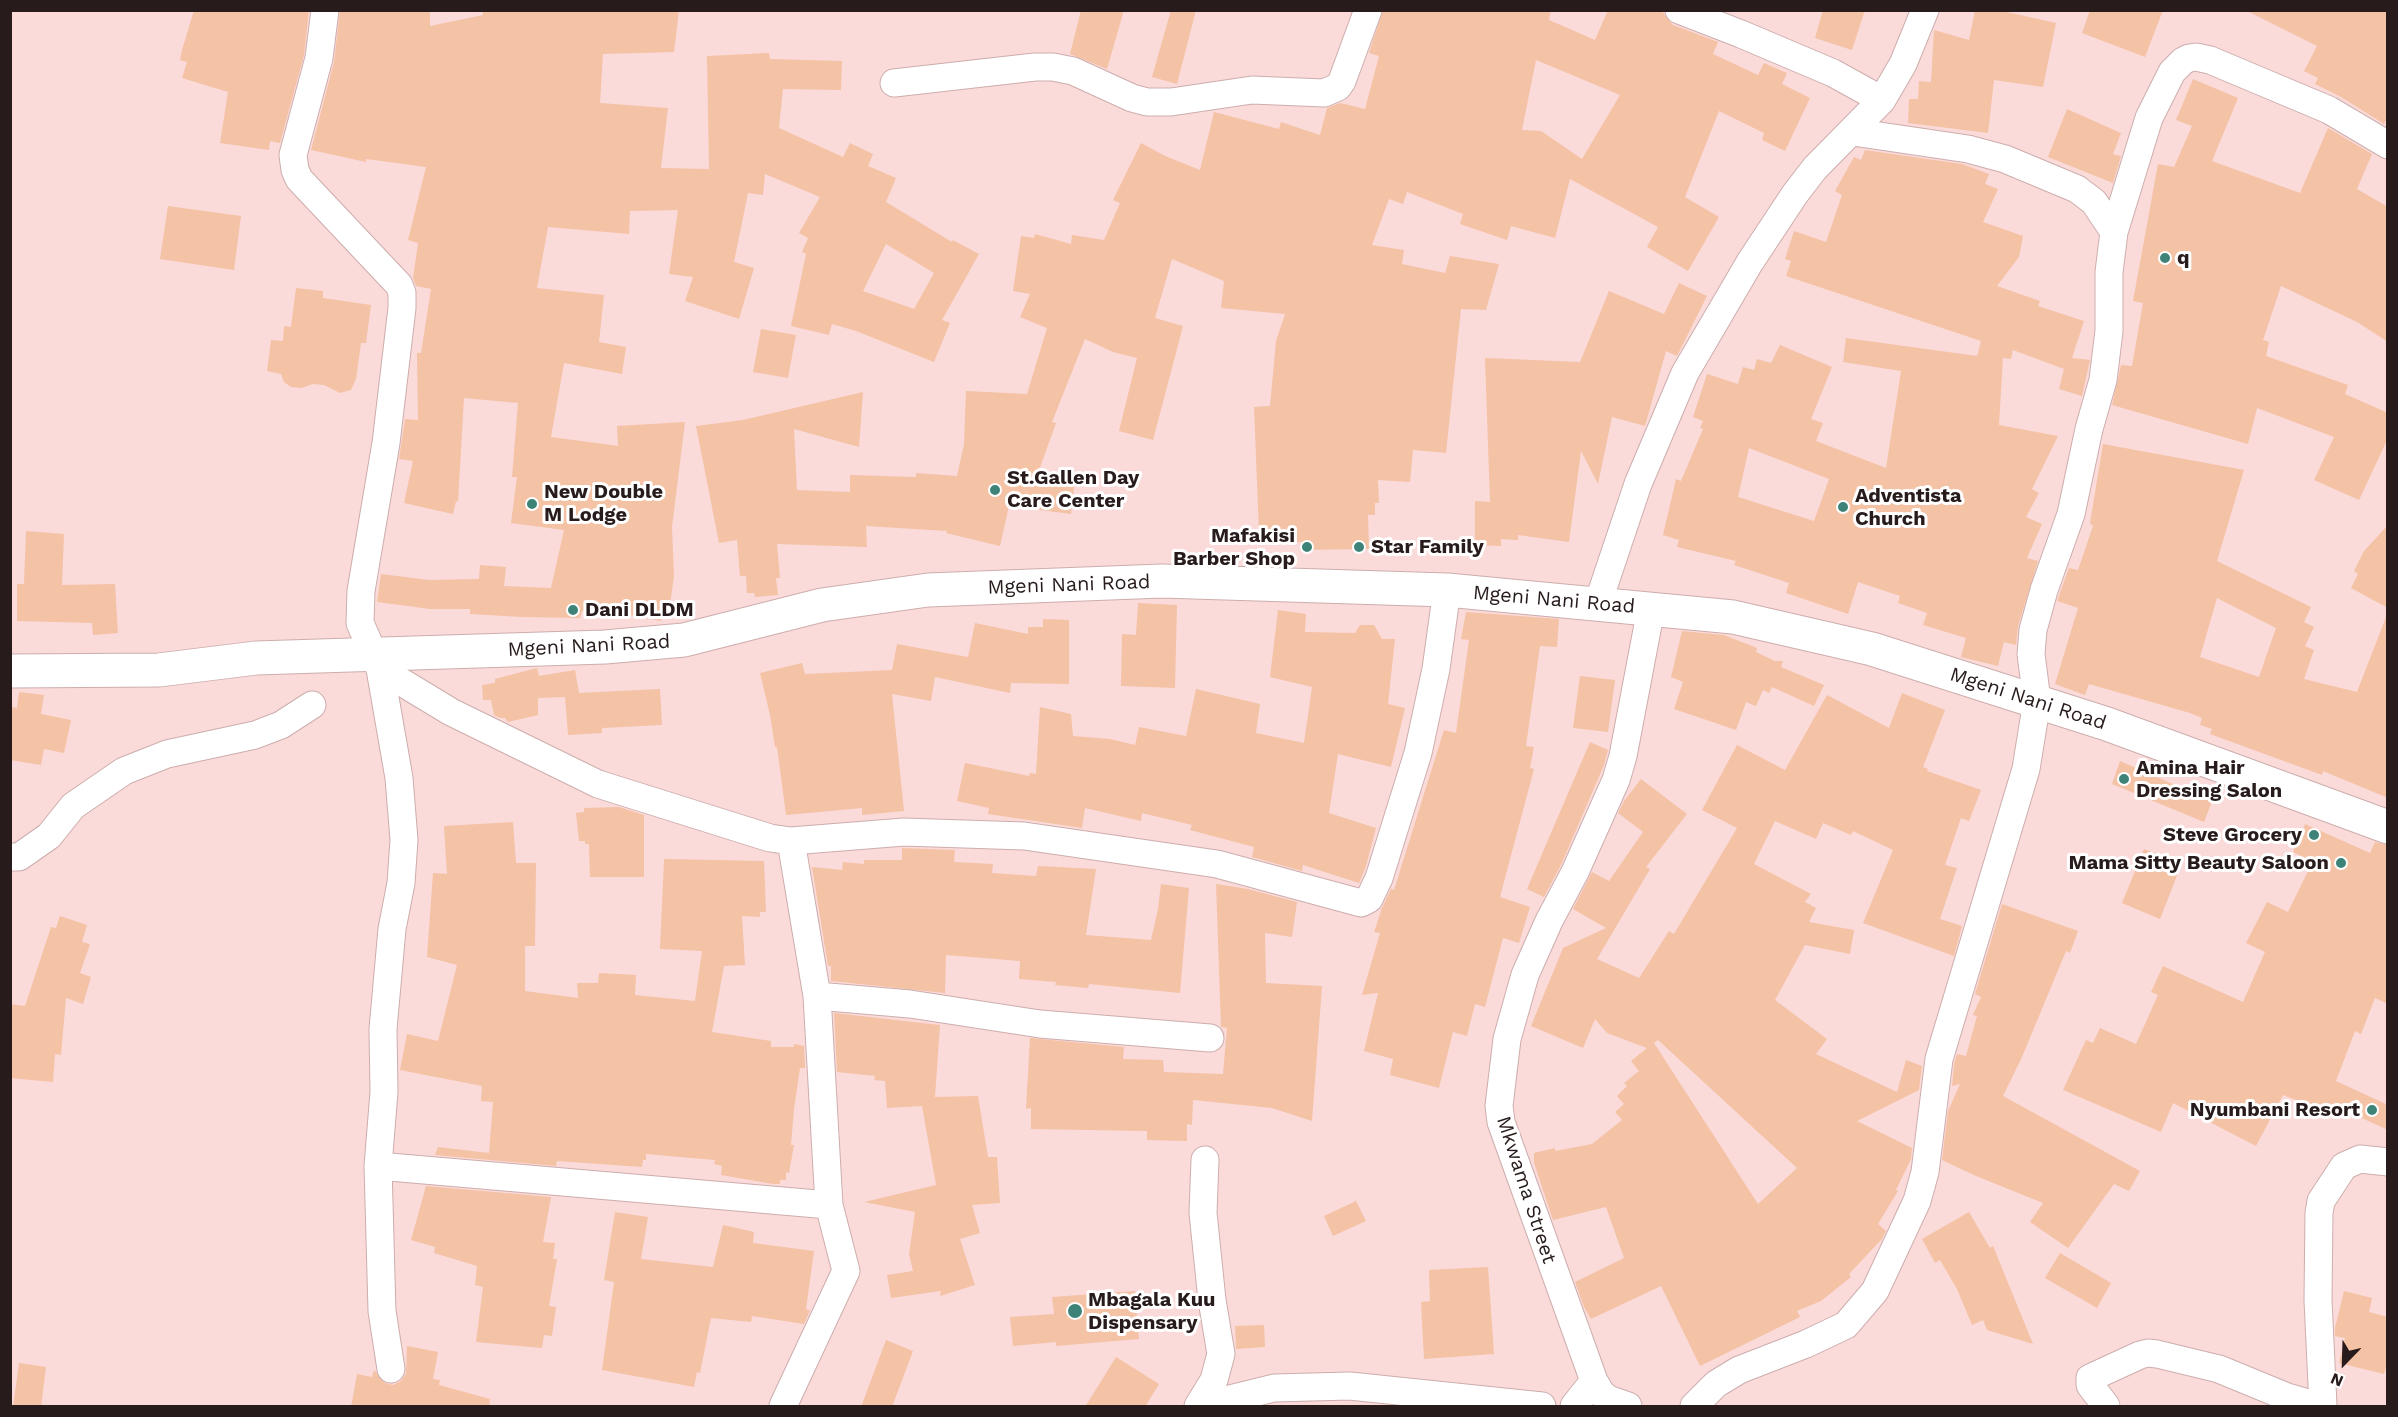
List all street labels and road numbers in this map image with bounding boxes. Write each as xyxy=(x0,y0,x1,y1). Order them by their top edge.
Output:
street label: Mgeni Nani Road xyxy=(987,570,1151,600)
street label: Mgeni Nani Road xyxy=(1472,581,1636,619)
street label: Mgeni Nani Road xyxy=(507,630,671,662)
street label: Mgeni Nani Road xyxy=(1947,662,2109,736)
street label: Mkwama Street xyxy=(1491,1113,1561,1267)

